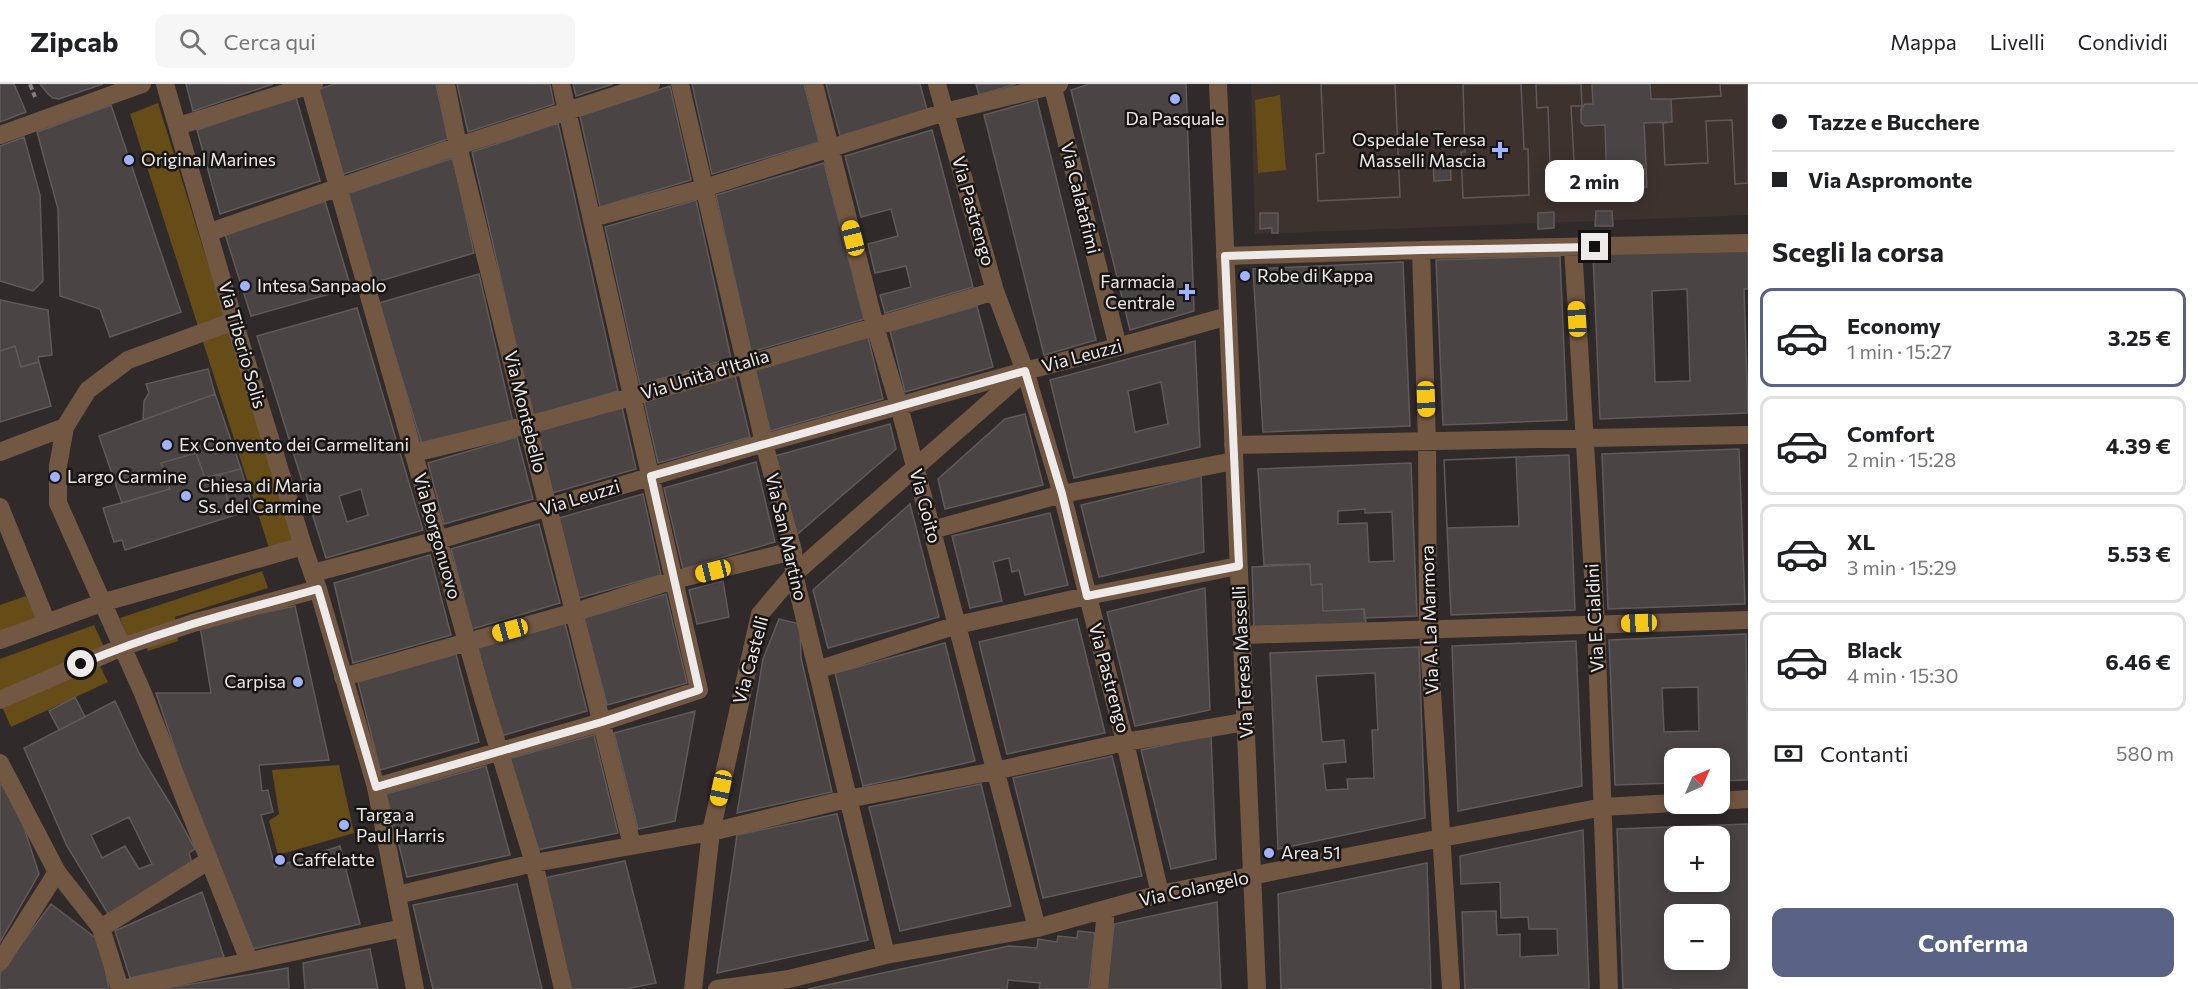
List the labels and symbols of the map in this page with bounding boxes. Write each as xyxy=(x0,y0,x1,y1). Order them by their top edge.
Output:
marker: Da Pasquale xyxy=(1168,92,1182,106)
place label: Da Pasquale xyxy=(1125,107,1225,129)
place label: Ospedale Teresa Masselli Mascia xyxy=(1352,128,1486,171)
street label: Via Calatafimi xyxy=(1056,140,1105,256)
marker: Ospedale Teresa Masselli Mascia xyxy=(1491,141,1509,159)
place label: Original Marines xyxy=(141,148,276,170)
marker: Original Marines xyxy=(122,153,136,167)
street label: Via Pastrengo xyxy=(948,153,1000,268)
callout: 2 min xyxy=(1546,160,1644,202)
car xyxy=(840,218,866,258)
route end xyxy=(1581,233,1608,260)
place label: Robe di Kappa xyxy=(1257,264,1373,286)
marker: Robe di Kappa xyxy=(1238,269,1252,283)
place label: Farmacia Centrale xyxy=(1100,270,1175,313)
place label: Intesa Sanpaolo xyxy=(257,274,387,296)
street label: Via Tiberio Solis xyxy=(214,279,272,411)
marker: Intesa Sanpaolo xyxy=(238,279,252,293)
marker: Farmacia Centrale xyxy=(1180,285,1194,299)
car xyxy=(1567,301,1587,337)
street label: Via Leuzzi xyxy=(1039,334,1124,376)
street label: Via Unità d'Italia xyxy=(638,344,771,404)
street label: Via Montebello xyxy=(500,349,552,475)
car xyxy=(1416,381,1436,417)
place label: Ex Convento dei Carmelitani xyxy=(179,433,409,455)
marker: Ex Convento dei Carmelitani xyxy=(160,438,174,452)
place label: Largo Carmine xyxy=(67,465,187,487)
street label: Via Goito xyxy=(905,466,946,546)
marker: Largo Carmine xyxy=(48,470,62,484)
street label: Via Borgonuovo xyxy=(409,470,466,601)
street label: Via San Martino xyxy=(762,471,812,603)
place label: Chiesa di Maria Ss. del Carmine xyxy=(198,474,322,517)
street label: Via Leuzzi xyxy=(537,475,622,520)
marker: Chiesa di Maria Ss. del Carmine xyxy=(179,489,193,503)
street label: Via A. La Marmora xyxy=(1415,545,1443,695)
car xyxy=(693,558,733,584)
street label: Via E. Cialdini xyxy=(1580,563,1608,673)
street label: Via Teresa Masselli xyxy=(1227,585,1257,739)
street label: Via Castelli xyxy=(728,613,772,706)
car xyxy=(1621,613,1657,633)
car xyxy=(490,617,530,643)
street label: Via Pastrengo xyxy=(1085,620,1135,735)
route start xyxy=(67,650,94,677)
place label: Carpisa xyxy=(224,670,286,692)
marker: Carpisa xyxy=(291,675,305,689)
north arrow xyxy=(1664,748,1730,814)
car xyxy=(708,769,734,807)
place label: Targa a Paul Harris xyxy=(356,803,445,846)
marker: Targa a Paul Harris xyxy=(337,818,351,832)
place label: Area 51 xyxy=(1281,841,1341,863)
marker: Area 51 xyxy=(1262,846,1276,860)
place label: Caffelatte xyxy=(292,848,375,870)
marker: Caffelatte xyxy=(273,853,287,867)
street label: Via Colangelo xyxy=(1137,866,1251,910)

